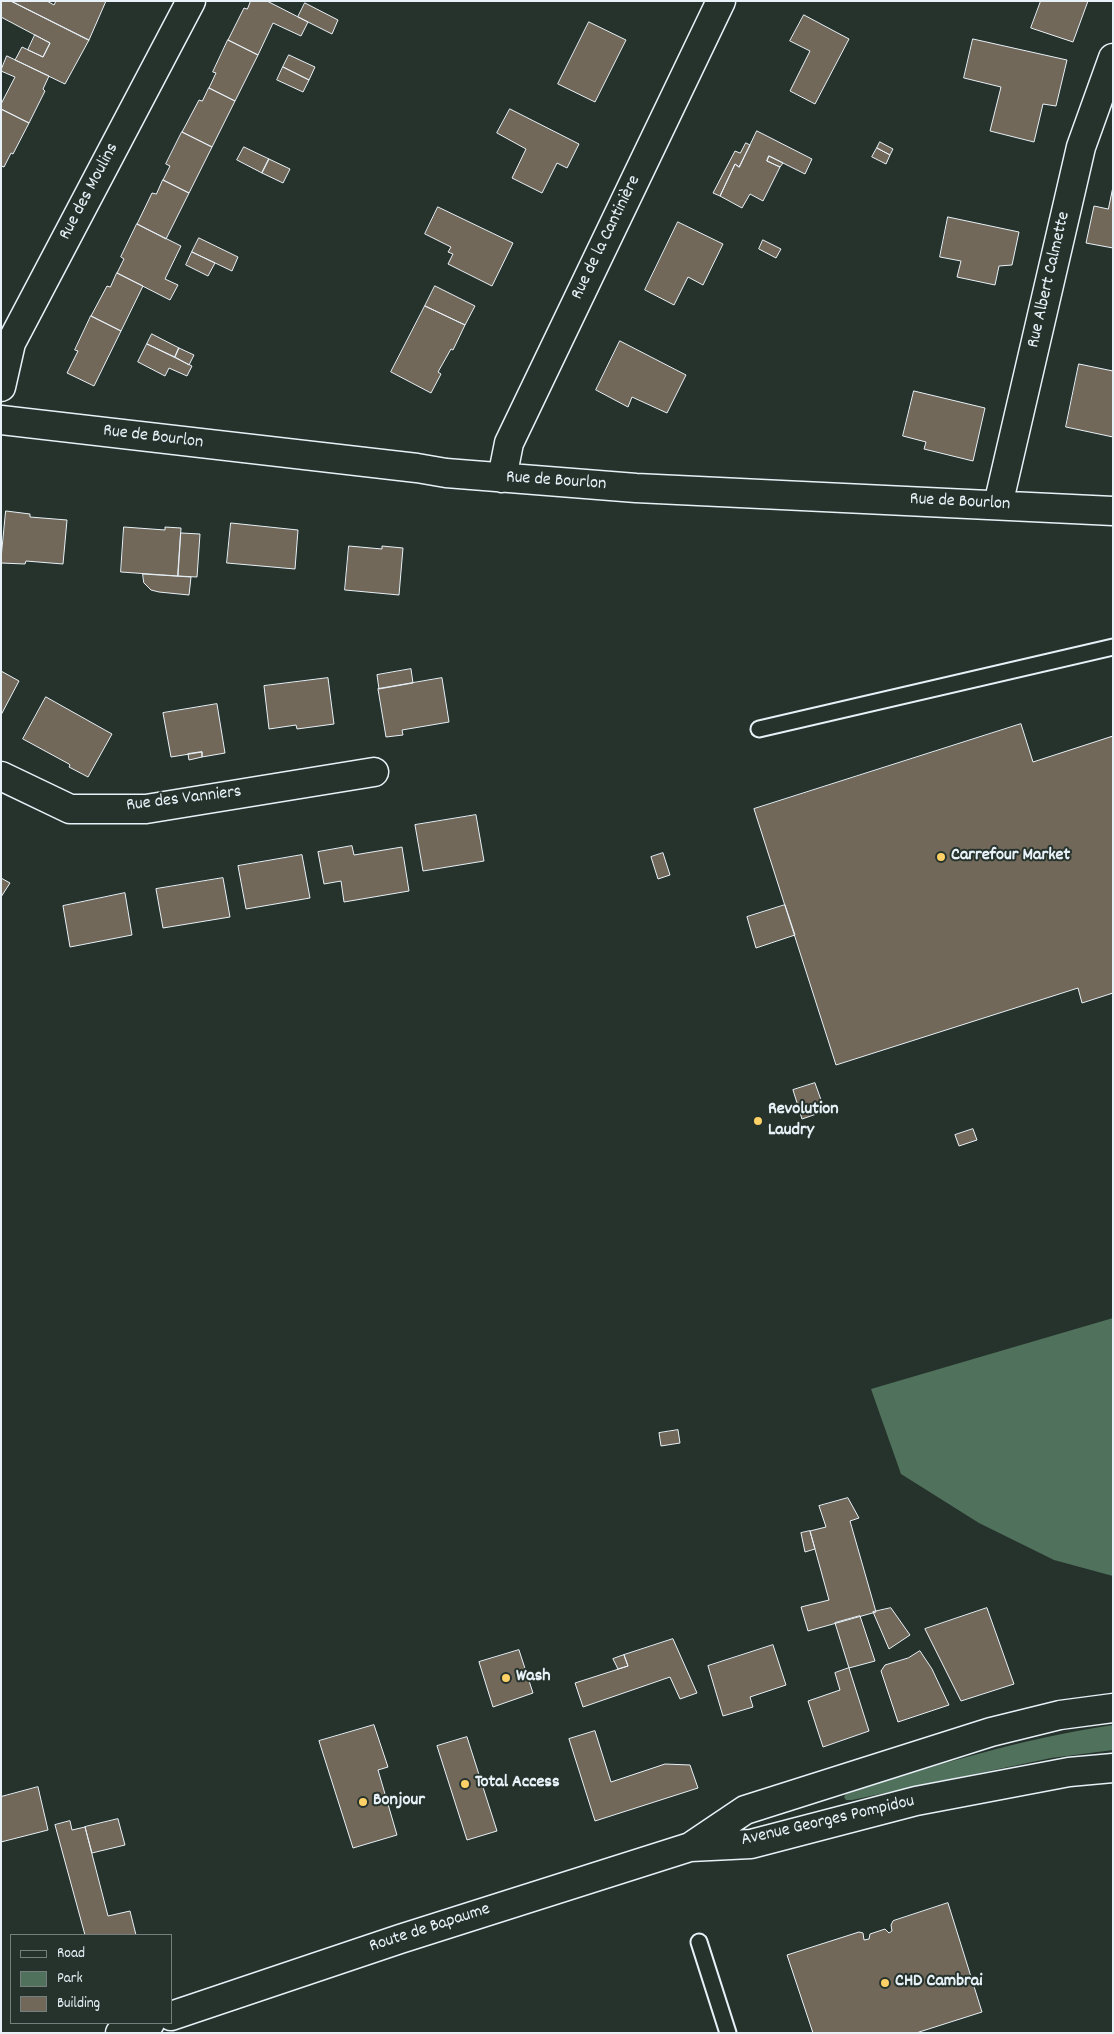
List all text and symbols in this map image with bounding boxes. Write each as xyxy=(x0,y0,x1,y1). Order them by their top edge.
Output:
street label: Rue des Moulins xyxy=(55,140,125,244)
street label: Rue de la Cantinière xyxy=(568,172,646,304)
street label: Rue Albert Calmette xyxy=(1024,210,1076,350)
street label: Rue de Bourlon xyxy=(102,421,204,455)
street label: Rue de Bourlon xyxy=(505,468,607,496)
street label: Rue de Bourlon xyxy=(909,490,1011,516)
street label: Rue des Vanniers xyxy=(125,782,243,818)
place label: Carrefour Market xyxy=(951,846,1070,868)
marker: Carrefour Market xyxy=(935,851,947,863)
place label: Revolution Laudry xyxy=(768,1100,839,1142)
marker: Revolution Laudry xyxy=(752,1115,764,1127)
place label: Wash xyxy=(516,1667,551,1689)
marker: Wash xyxy=(500,1672,512,1684)
place label: Total Access xyxy=(475,1773,559,1795)
marker: Total Access xyxy=(459,1778,471,1790)
place label: Bonjour xyxy=(373,1791,425,1813)
street label: Avenue Georges Pompidou xyxy=(739,1792,917,1852)
marker: Bonjour xyxy=(357,1796,369,1808)
street label: Route de Bapaume xyxy=(367,1899,493,1959)
legend xyxy=(10,1934,172,2024)
text: Road xyxy=(57,1943,85,1965)
text: Park xyxy=(57,1968,83,1990)
place label: CHD Cambrai xyxy=(895,1972,982,1994)
marker: CHD Cambrai xyxy=(879,1977,891,1989)
text: Building xyxy=(57,1993,100,2015)

